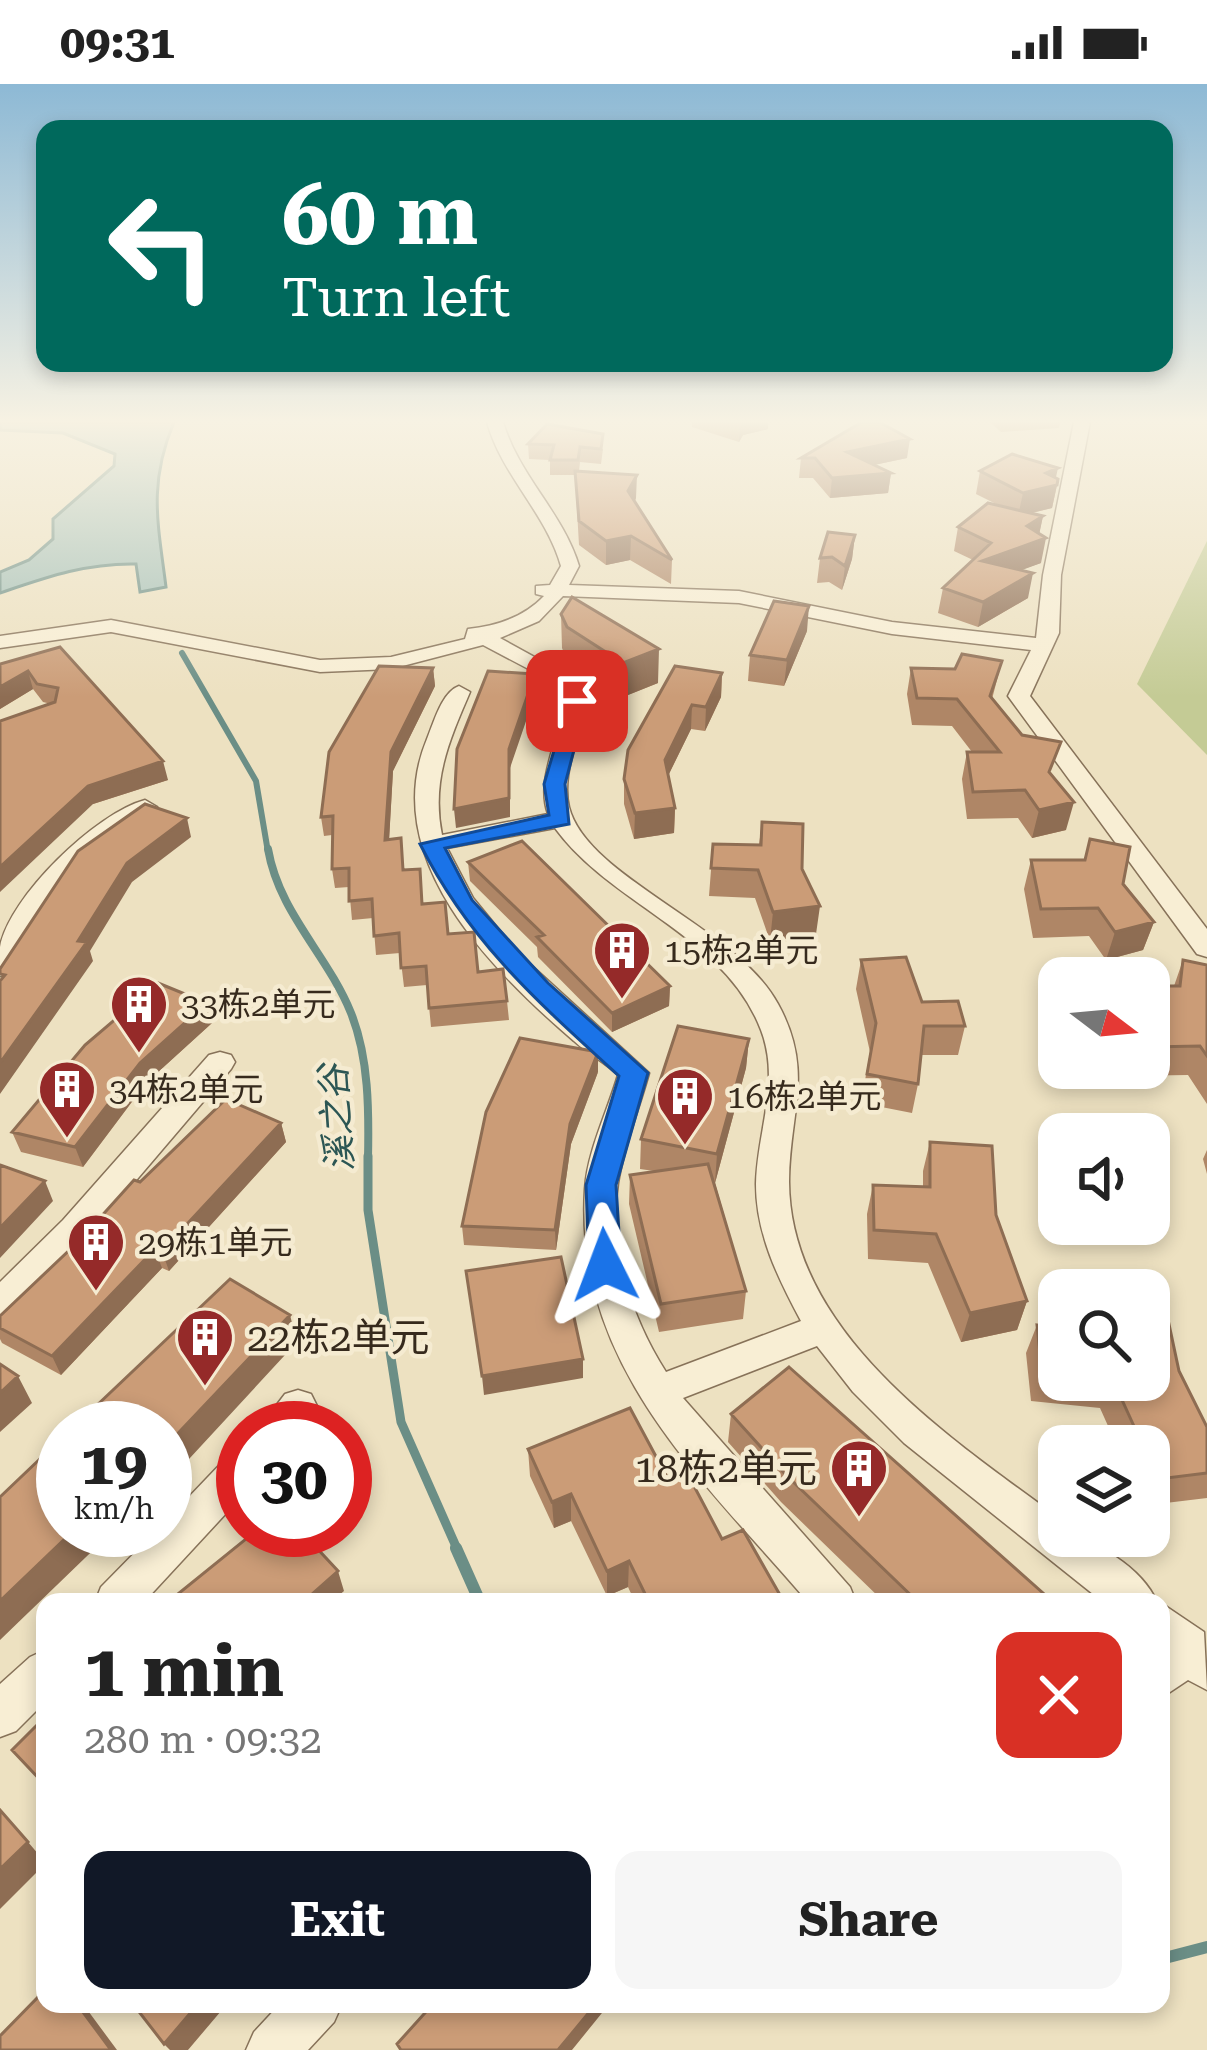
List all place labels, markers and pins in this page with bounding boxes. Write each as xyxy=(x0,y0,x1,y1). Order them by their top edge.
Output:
pin xyxy=(526,650,628,752)
building icon: 15栋2单元 xyxy=(591,919,653,1001)
place label: 15栋2单元 xyxy=(664,931,818,970)
building icon: 33栋2单元 xyxy=(108,973,170,1055)
place label: 33栋2单元 xyxy=(181,985,335,1024)
building icon: 34栋2单元 xyxy=(36,1058,98,1140)
building icon: 16栋2单元 xyxy=(654,1065,716,1147)
place label: 34栋2单元 xyxy=(109,1070,263,1109)
place label: 16栋2单元 xyxy=(727,1077,881,1116)
building icon: 29栋1单元 xyxy=(65,1211,127,1293)
place label: 29栋1单元 xyxy=(138,1223,292,1262)
building icon: 22栋2单元 xyxy=(174,1306,236,1388)
place label: 22栋2单元 xyxy=(247,1315,430,1361)
building icon: 18栋2单元 xyxy=(828,1437,890,1519)
place label: 18栋2单元 xyxy=(634,1446,817,1492)

